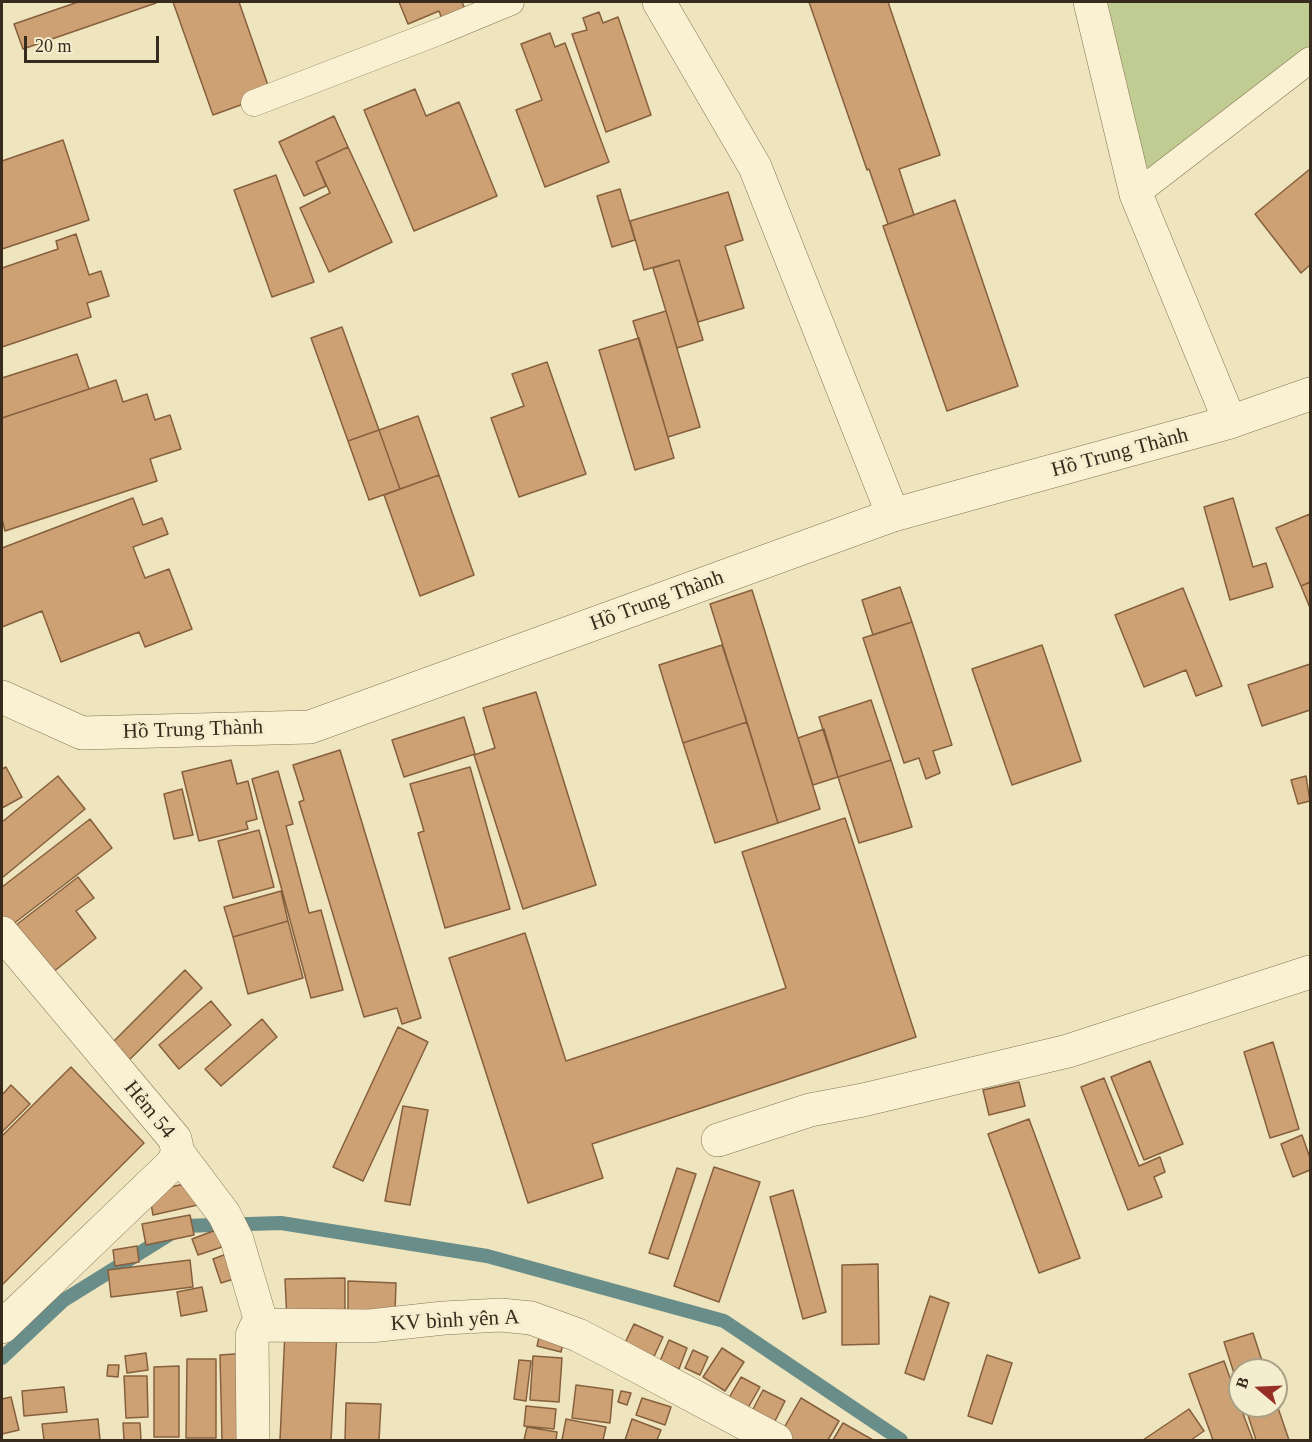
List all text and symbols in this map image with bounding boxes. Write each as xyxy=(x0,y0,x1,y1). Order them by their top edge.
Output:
scale bar xyxy=(27,24,162,62)
text: 20 m xyxy=(35,36,72,56)
street label: Hồ Trung Thành xyxy=(1049,423,1191,483)
street label: Hồ Trung Thành xyxy=(587,565,727,637)
street label: Hồ Trung Thành xyxy=(122,715,264,745)
street label: Hẻm 54 xyxy=(118,1076,180,1144)
street label: KV bình yên A xyxy=(390,1305,520,1337)
north arrow xyxy=(1228,1358,1288,1418)
text: B xyxy=(1233,1375,1252,1390)

